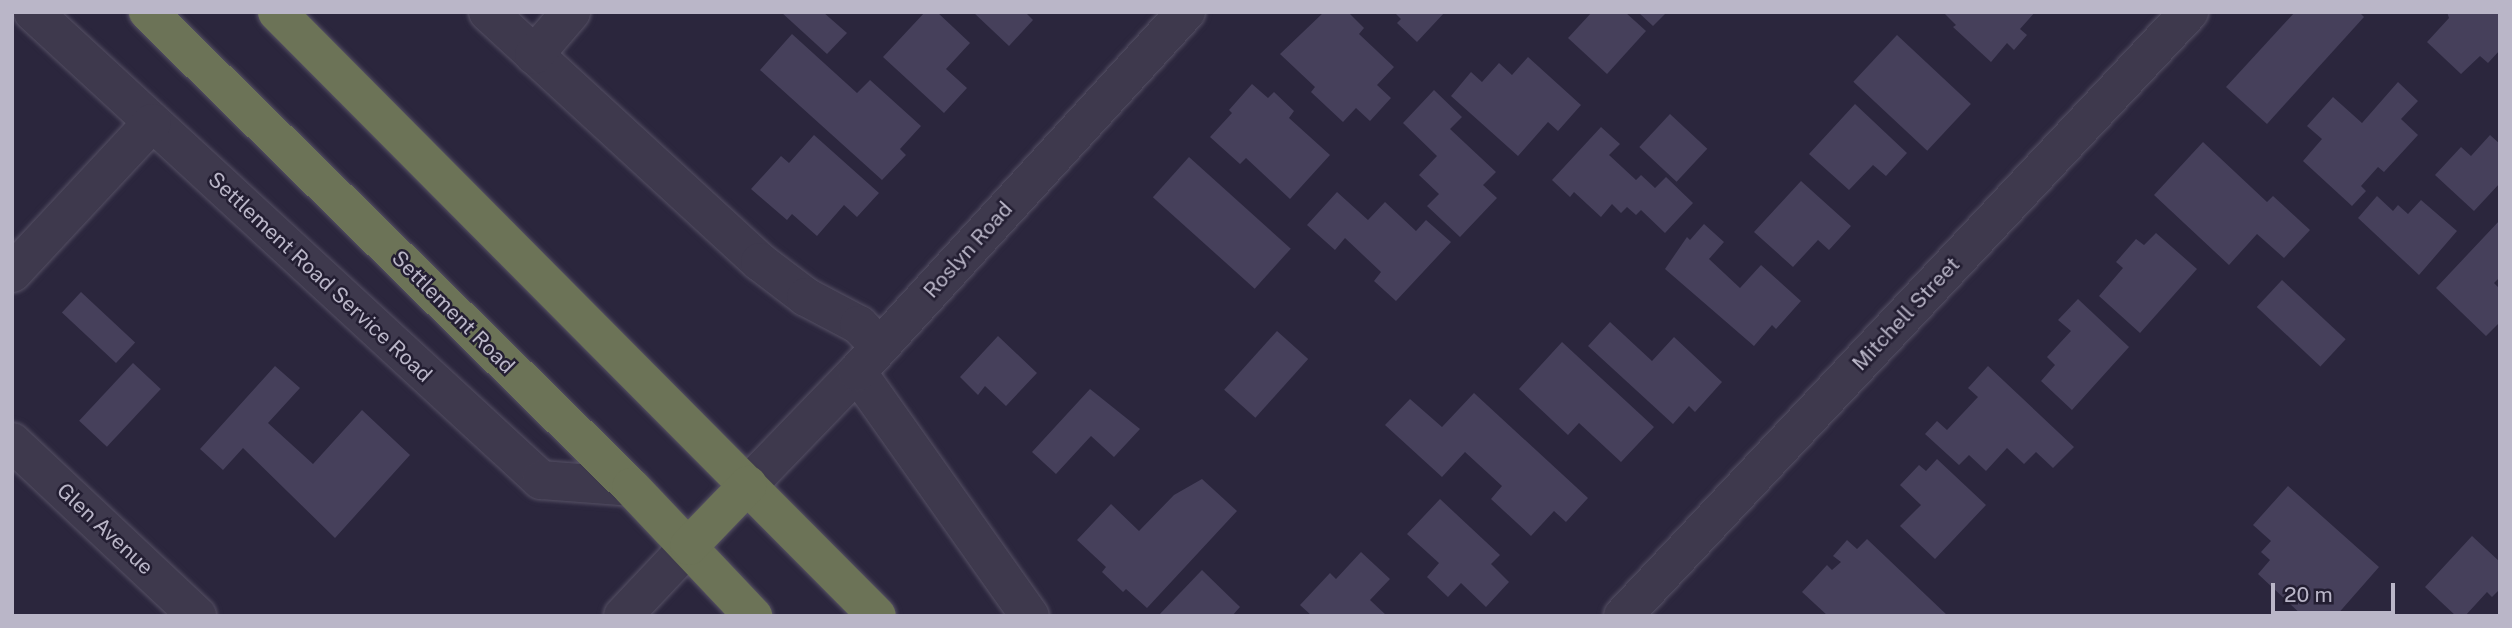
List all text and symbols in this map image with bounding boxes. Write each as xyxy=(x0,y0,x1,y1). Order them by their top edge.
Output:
street label: Settlement Road Service Road xyxy=(203,167,437,387)
street label: Roslyn Road xyxy=(918,197,1018,303)
street label: Settlement Road xyxy=(386,245,520,379)
street label: Mitchell Street xyxy=(1847,252,1965,376)
street label: Glen Avenue xyxy=(52,478,158,580)
scale bar xyxy=(2274,568,2398,612)
text: 20 m xyxy=(2284,582,2333,607)

